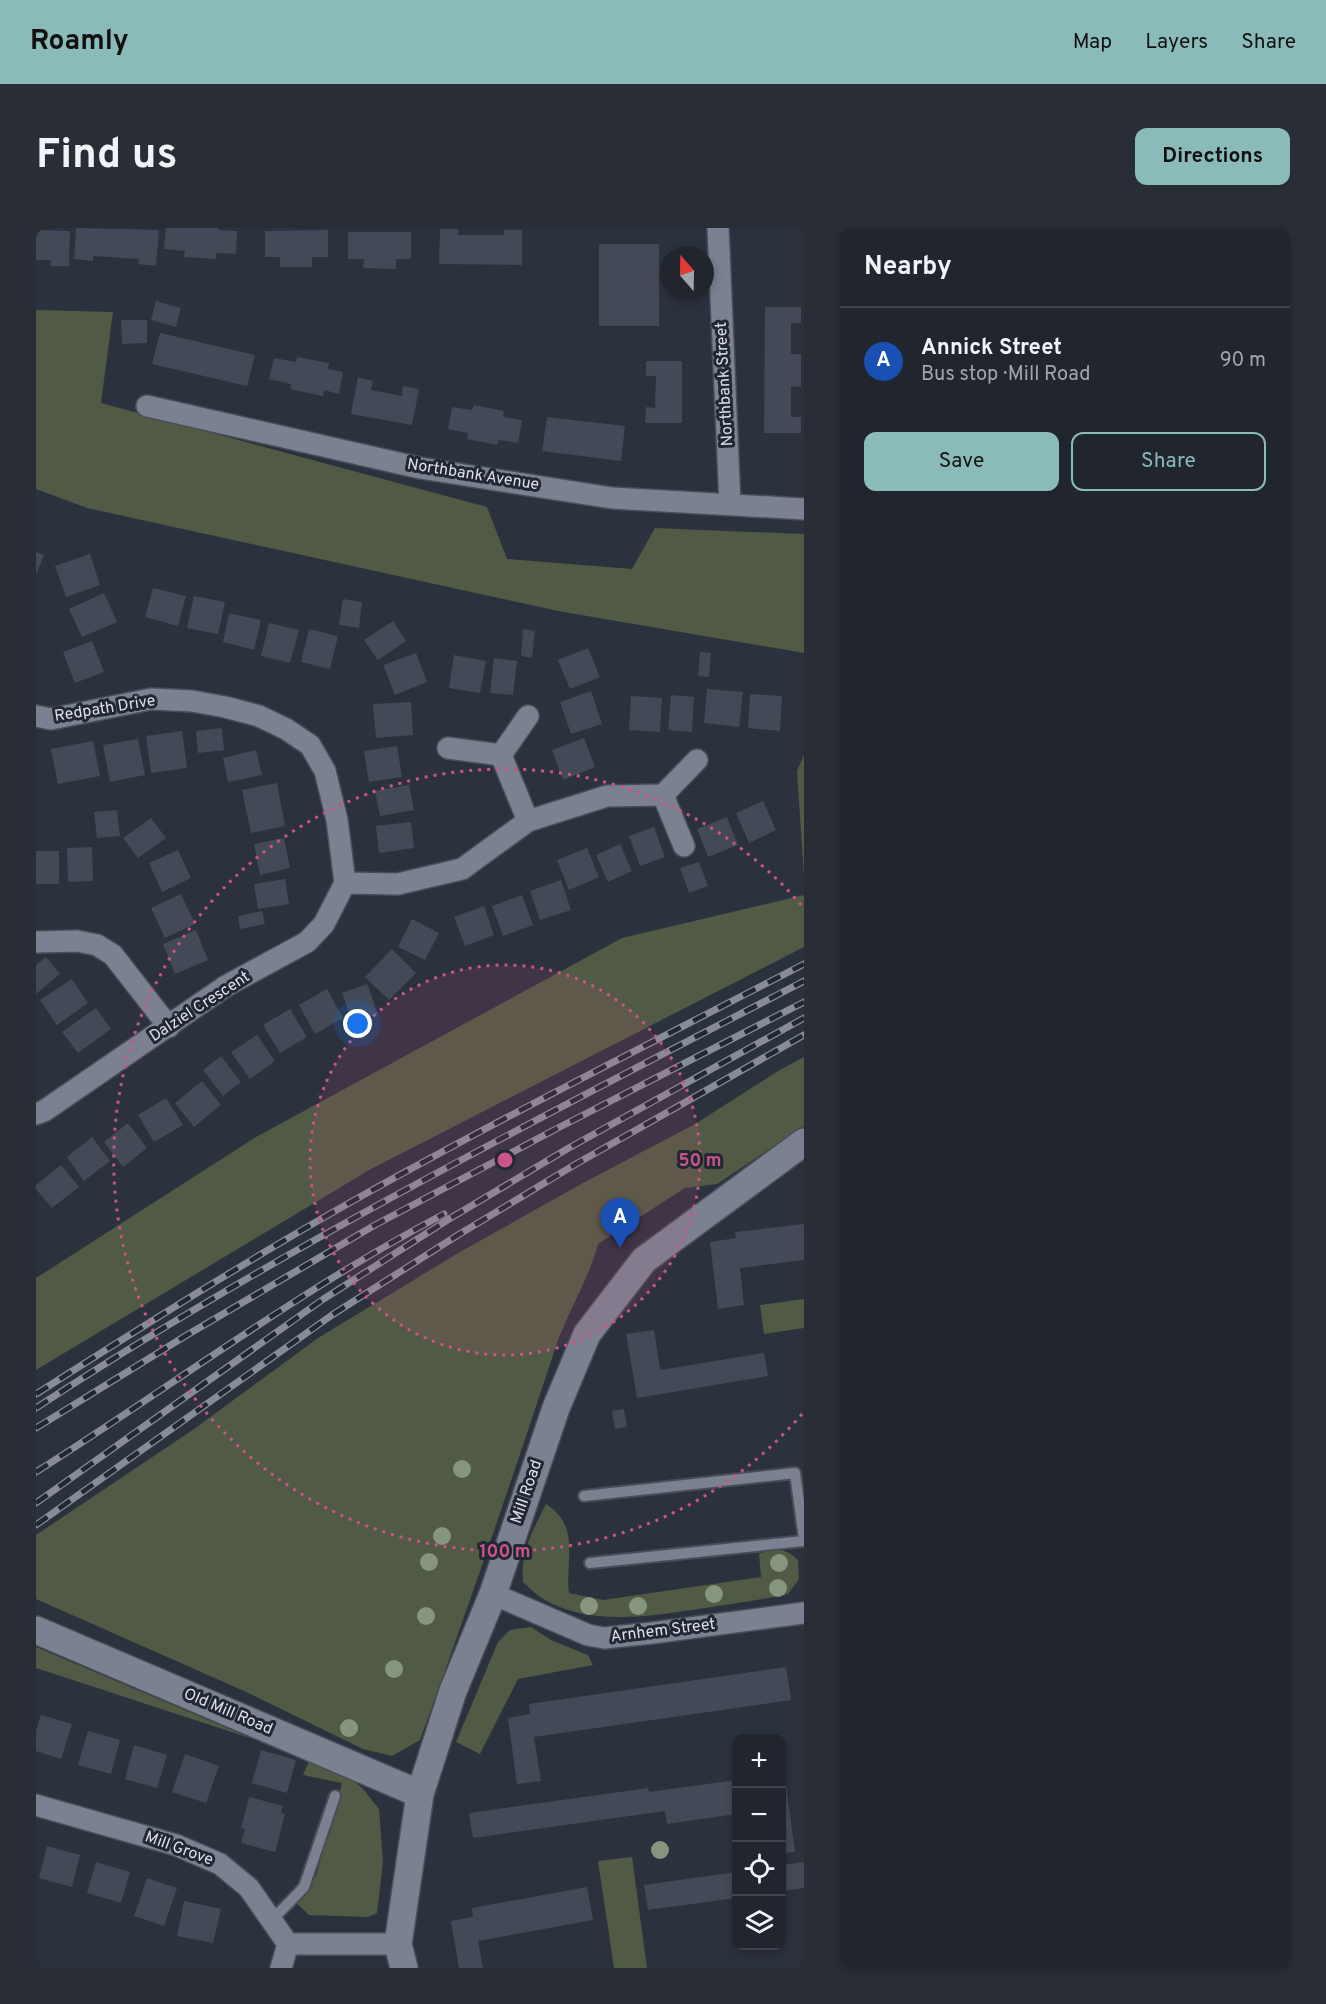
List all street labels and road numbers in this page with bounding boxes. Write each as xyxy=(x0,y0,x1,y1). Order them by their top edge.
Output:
street label: Northbank Street xyxy=(712,321,738,447)
street label: Northbank Avenue xyxy=(406,455,540,495)
street label: Redpath Drive xyxy=(53,691,157,727)
street label: Dalziel Crescent xyxy=(146,967,254,1047)
street label: Mill Road xyxy=(507,1457,547,1527)
street label: Arnhem Street xyxy=(609,1615,717,1647)
street label: Old Mill Road xyxy=(180,1684,276,1740)
street label: Mill Grove xyxy=(142,1827,216,1871)

